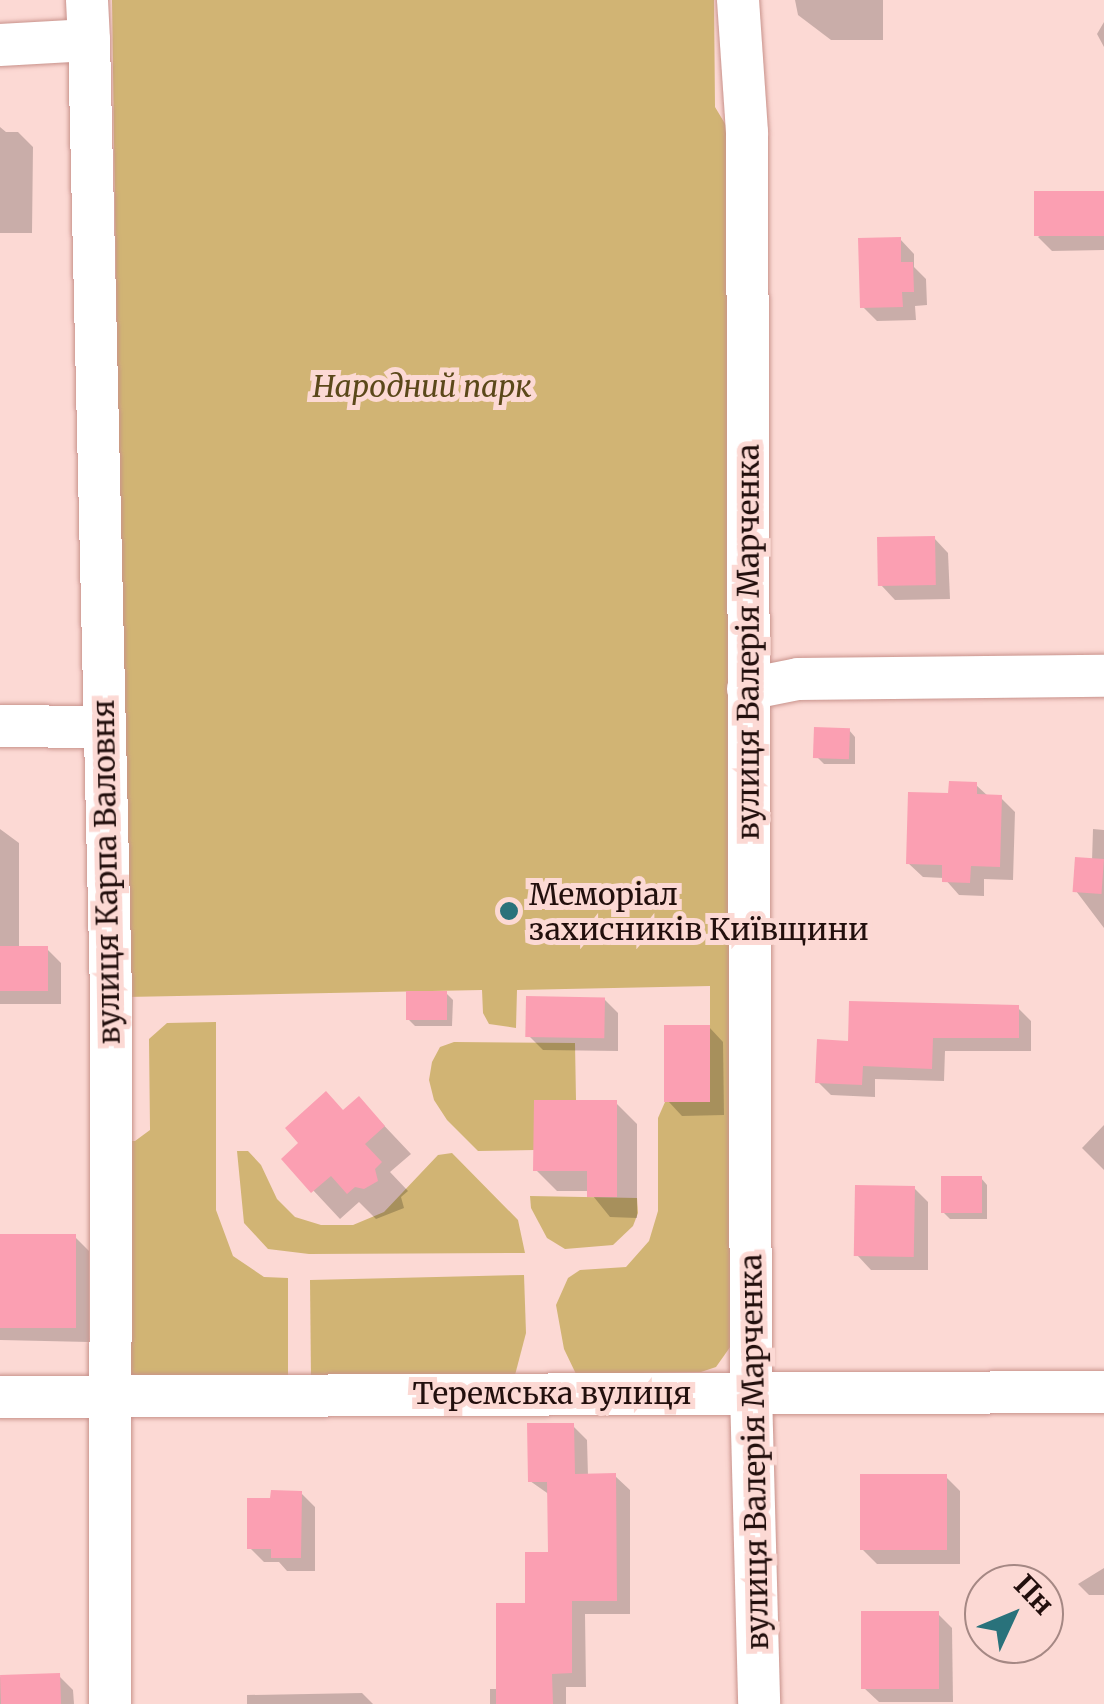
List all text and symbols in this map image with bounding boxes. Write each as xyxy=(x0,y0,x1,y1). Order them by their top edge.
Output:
park label: Народний парк xyxy=(312,368,532,404)
street label: вулиця Валерія Марченка xyxy=(730,444,766,840)
street label: вулиця Карпа Валовня xyxy=(85,699,127,1045)
place label: Меморіал захисників Київщини xyxy=(529,876,869,946)
marker: Меморіал захисників Київщини xyxy=(498,900,520,922)
street label: вулиця Валерія Марченка xyxy=(733,1254,775,1650)
street label: Теремська вулиця xyxy=(413,1375,691,1411)
north arrow xyxy=(964,1564,1064,1664)
text: Пн xyxy=(1007,1567,1062,1622)

